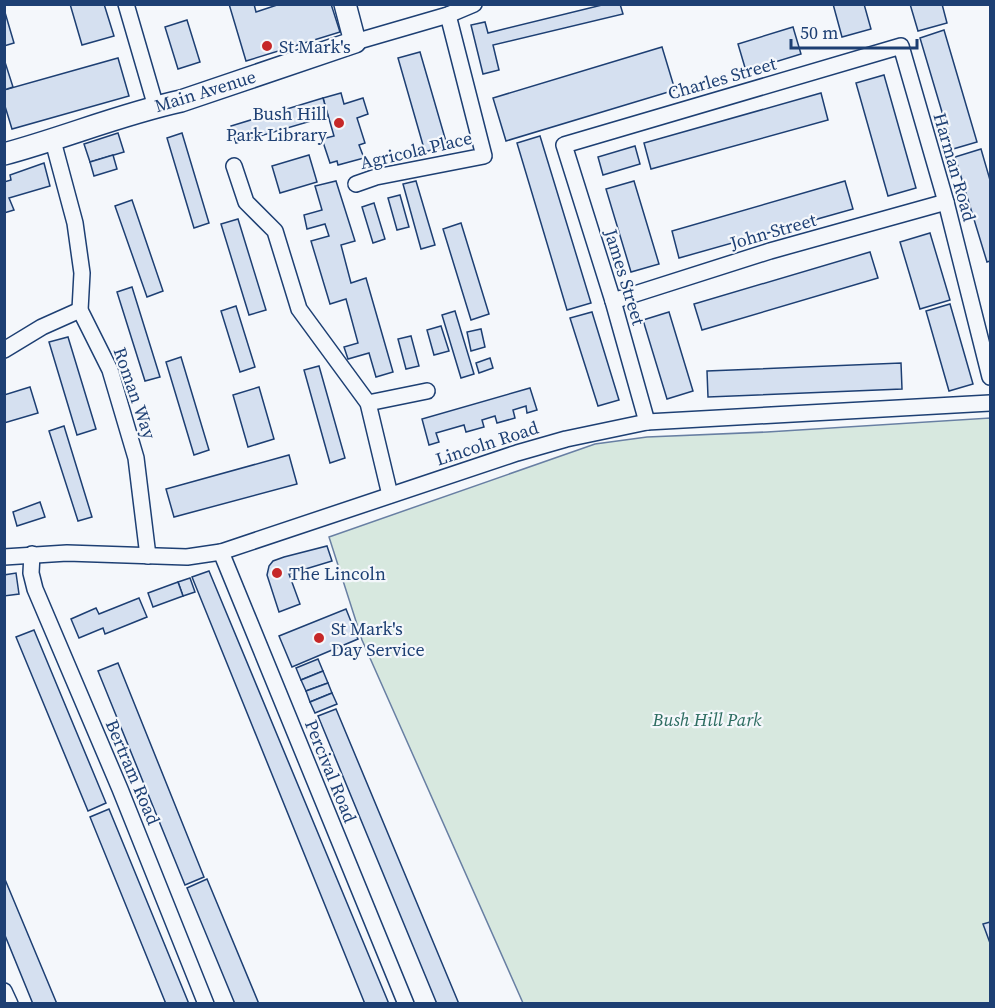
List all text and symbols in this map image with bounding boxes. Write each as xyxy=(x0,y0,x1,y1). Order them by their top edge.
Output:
scale bar xyxy=(791,12,917,50)
text: 50 m xyxy=(800,20,838,45)
place label: St Mark's xyxy=(279,34,351,59)
marker: St Mark's xyxy=(260,39,274,53)
street label: Charles Street xyxy=(665,51,779,105)
street label: Main Avenue xyxy=(151,64,259,118)
place label: Bush Hill Park Library xyxy=(226,101,328,147)
street label: Harman Road xyxy=(928,110,982,224)
marker: Bush Hill Park Library xyxy=(332,116,346,130)
street label: Agricola Place xyxy=(358,125,474,175)
street label: John Street xyxy=(726,207,819,255)
street label: James Street xyxy=(598,225,652,328)
street label: Roman Way xyxy=(108,344,163,443)
street label: Lincoln Road xyxy=(432,415,542,471)
place label: The Lincoln xyxy=(289,561,386,586)
marker: The Lincoln xyxy=(270,566,284,580)
place label: St Mark's Day Service xyxy=(331,616,425,662)
marker: St Mark's Day Service xyxy=(312,631,326,645)
park label: Bush Hill Park xyxy=(651,707,762,732)
street label: Bertram Road xyxy=(100,716,166,828)
street label: Percival Road xyxy=(299,716,363,826)

